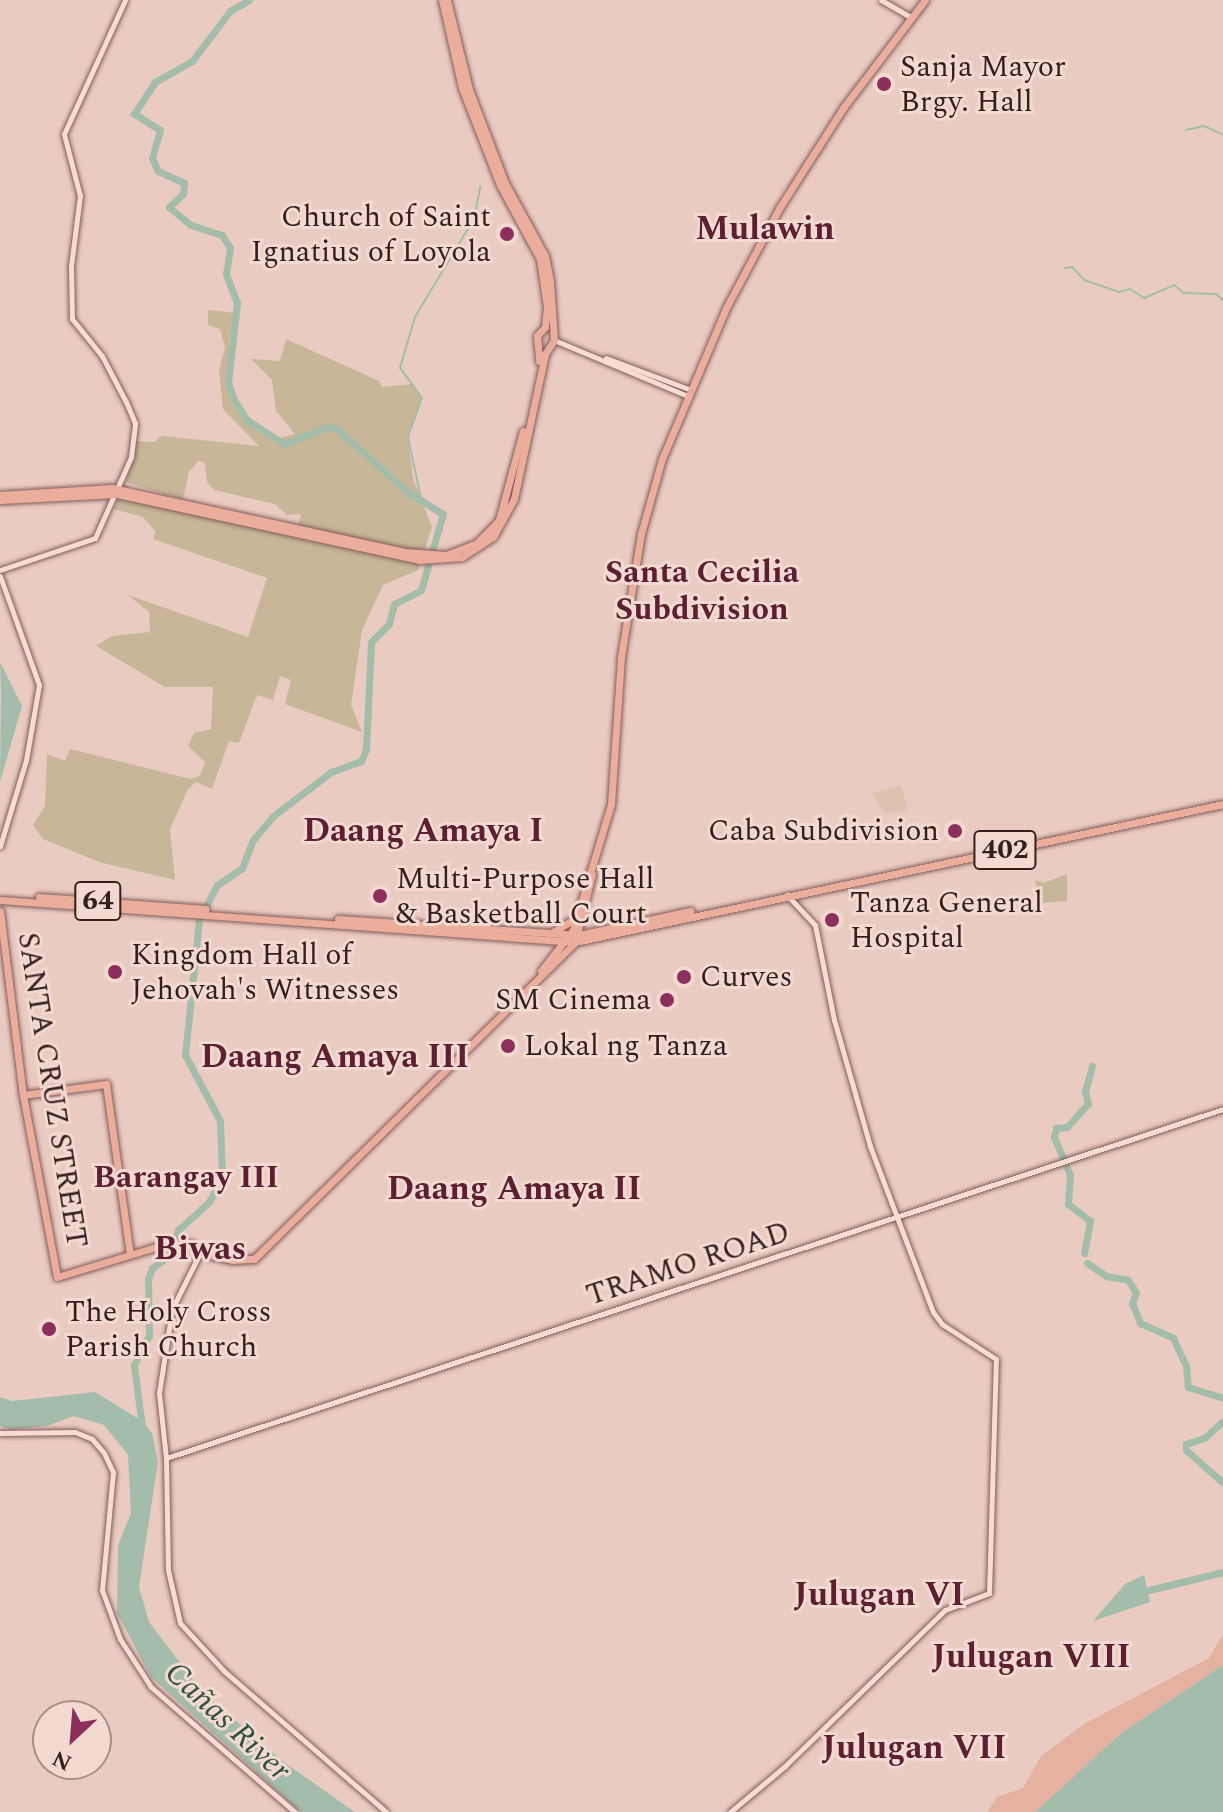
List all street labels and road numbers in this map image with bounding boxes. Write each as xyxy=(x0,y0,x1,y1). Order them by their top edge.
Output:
road number: 402 xyxy=(973,826,1037,874)
road number: 64 xyxy=(74,877,122,925)
street label: SANTA CRUZ STREET xyxy=(9,930,95,1250)
street label: TRAMO ROAD xyxy=(582,1214,794,1314)

